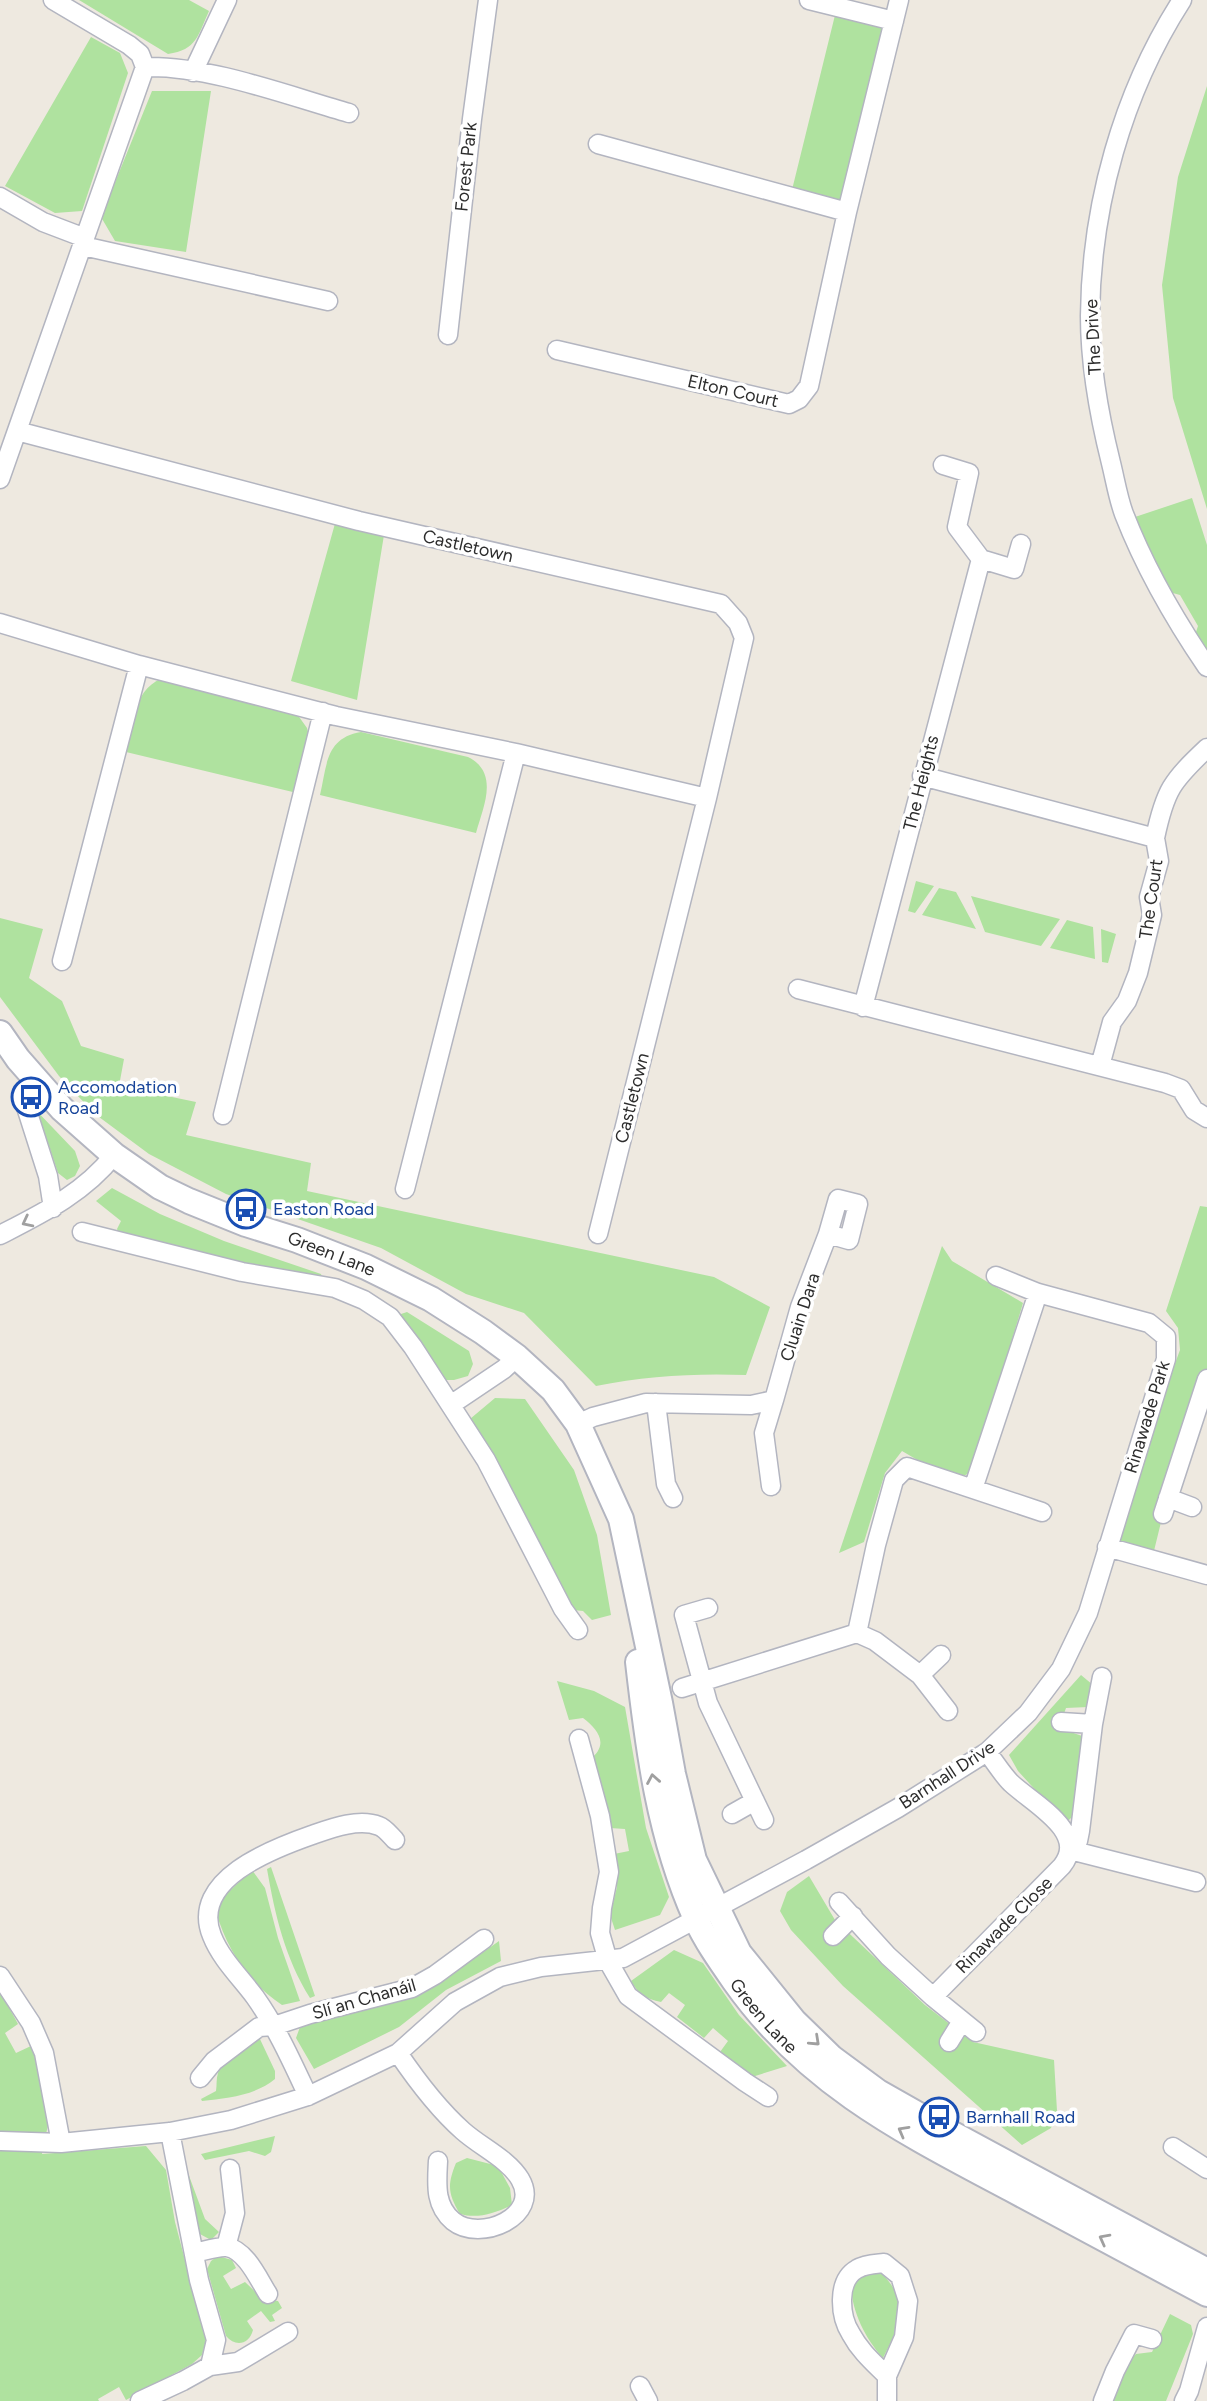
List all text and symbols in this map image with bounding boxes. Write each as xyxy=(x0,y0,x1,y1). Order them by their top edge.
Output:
street label: Forest Park xyxy=(450,121,482,213)
street label: The Drive xyxy=(1080,298,1106,375)
street label: Elton Court xyxy=(685,370,781,412)
street label: Castletown xyxy=(421,525,515,567)
street label: The Heights xyxy=(899,733,943,833)
street label: The Court xyxy=(1134,857,1168,940)
street label: Castletown xyxy=(610,1051,654,1145)
bus stop icon: Accomodation Road xyxy=(10,1076,52,1118)
place label: Accomodation Road xyxy=(58,1076,177,1119)
bus stop icon: Easton Road xyxy=(225,1188,267,1230)
place label: Easton Road xyxy=(273,1198,374,1220)
one-way arrow xyxy=(21,1213,34,1227)
street label: Green Lane xyxy=(285,1227,379,1281)
street label: Cluain Dara xyxy=(775,1270,825,1364)
street label: Rinawade Park xyxy=(1119,1358,1175,1476)
street label: Barnhall Drive xyxy=(895,1736,999,1814)
one-way arrow xyxy=(646,1773,661,1785)
street label: Rinawade Close xyxy=(951,1872,1057,1978)
street label: Slí an Chanáil xyxy=(310,1974,418,2024)
street label: Green Lane xyxy=(725,1974,802,2058)
one-way arrow xyxy=(807,2033,820,2046)
bus stop icon: Barnhall Road xyxy=(918,2096,960,2138)
place label: Barnhall Road xyxy=(966,2106,1075,2128)
one-way arrow xyxy=(898,2126,911,2139)
one-way arrow xyxy=(1098,2234,1111,2247)

